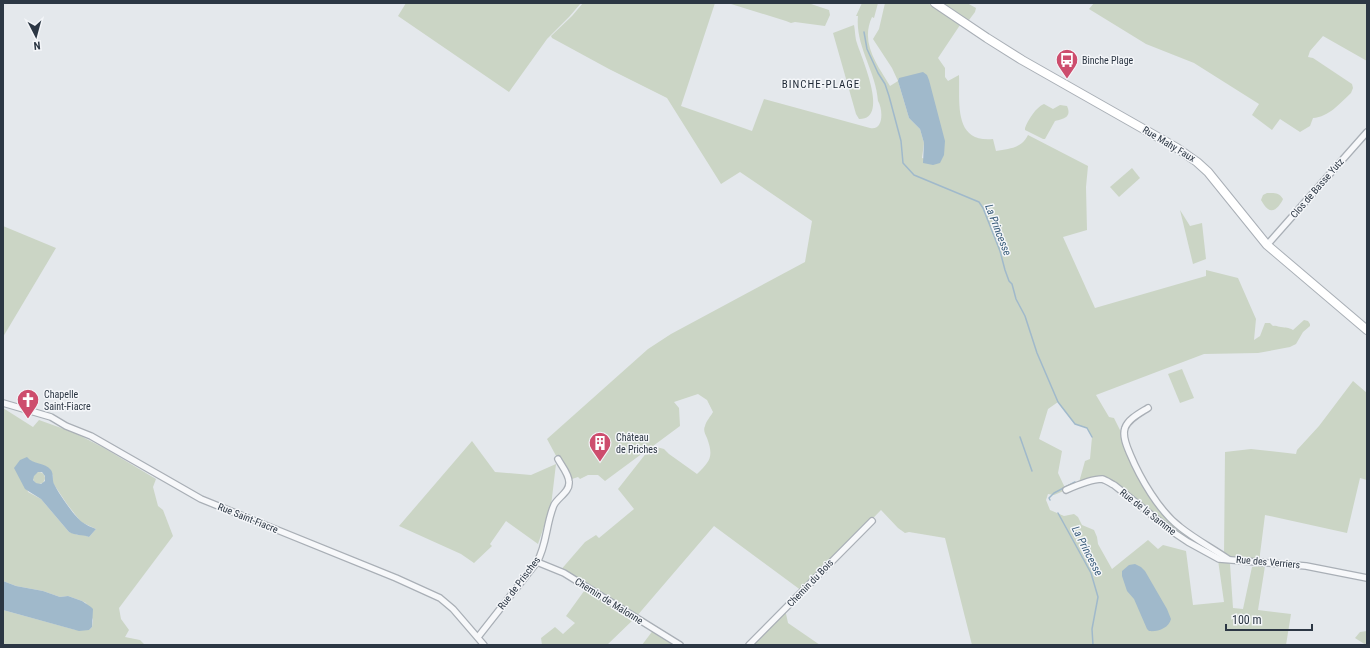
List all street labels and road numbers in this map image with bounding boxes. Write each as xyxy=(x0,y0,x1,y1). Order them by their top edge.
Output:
street label: Rue Mahy Faux xyxy=(1141,124,1198,164)
street label: Clos de Basse Yutz xyxy=(1288,156,1346,220)
street label: Rue de la Samme xyxy=(1118,487,1178,538)
street label: Rue Saint-Fiacre xyxy=(216,501,280,535)
street label: Rue de Prisches xyxy=(496,554,543,612)
street label: Rue des Verriers xyxy=(1235,554,1301,570)
street label: Chemin du Bois xyxy=(785,557,836,609)
street label: Chemin de Malonne xyxy=(573,576,645,627)

